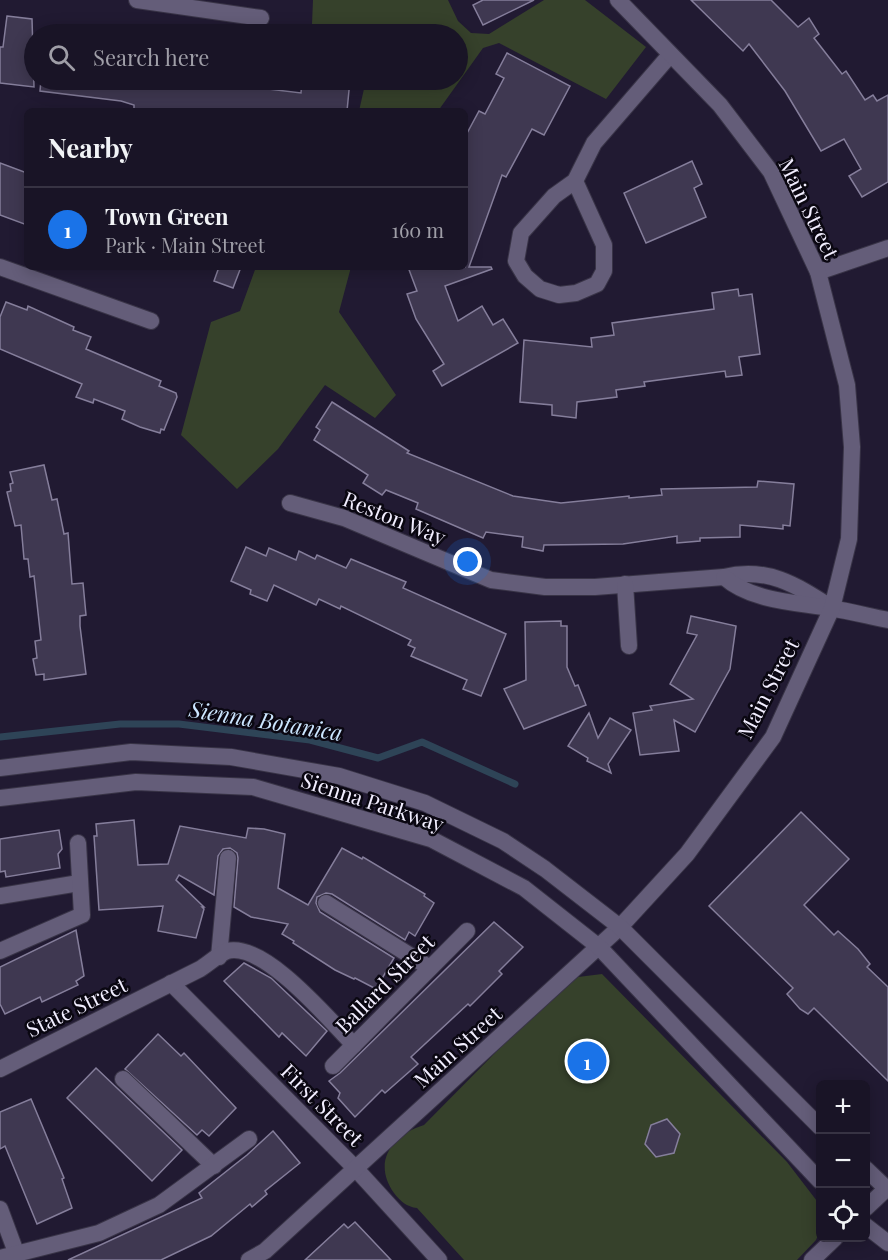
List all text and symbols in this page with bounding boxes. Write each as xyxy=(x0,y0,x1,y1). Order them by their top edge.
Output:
search box xyxy=(24,24,468,90)
icon: search xyxy=(45,41,78,74)
text: Search here xyxy=(93,42,209,72)
text: Nearby xyxy=(48,130,133,165)
street label: Main Street xyxy=(774,153,847,264)
text: Town Green xyxy=(105,201,229,231)
text: 1 xyxy=(64,216,71,243)
text: 160 m xyxy=(392,216,444,243)
text: Park · Main Street xyxy=(105,231,265,258)
street label: Reston Way xyxy=(339,484,451,550)
your location xyxy=(453,547,482,576)
street label: Main Street xyxy=(730,633,804,743)
water label: Sienna Botanica xyxy=(186,693,345,747)
street label: Sienna Parkway xyxy=(298,765,448,837)
street label: Ballard Street xyxy=(329,927,440,1038)
street label: State Street xyxy=(21,969,132,1042)
street label: Main Street xyxy=(407,999,507,1093)
pin: 1 xyxy=(568,1038,606,1084)
street label: First Street xyxy=(276,1057,371,1152)
map controls xyxy=(816,1080,870,1242)
button: + xyxy=(816,1080,870,1134)
button: − xyxy=(816,1134,870,1188)
button: locate xyxy=(816,1188,870,1242)

